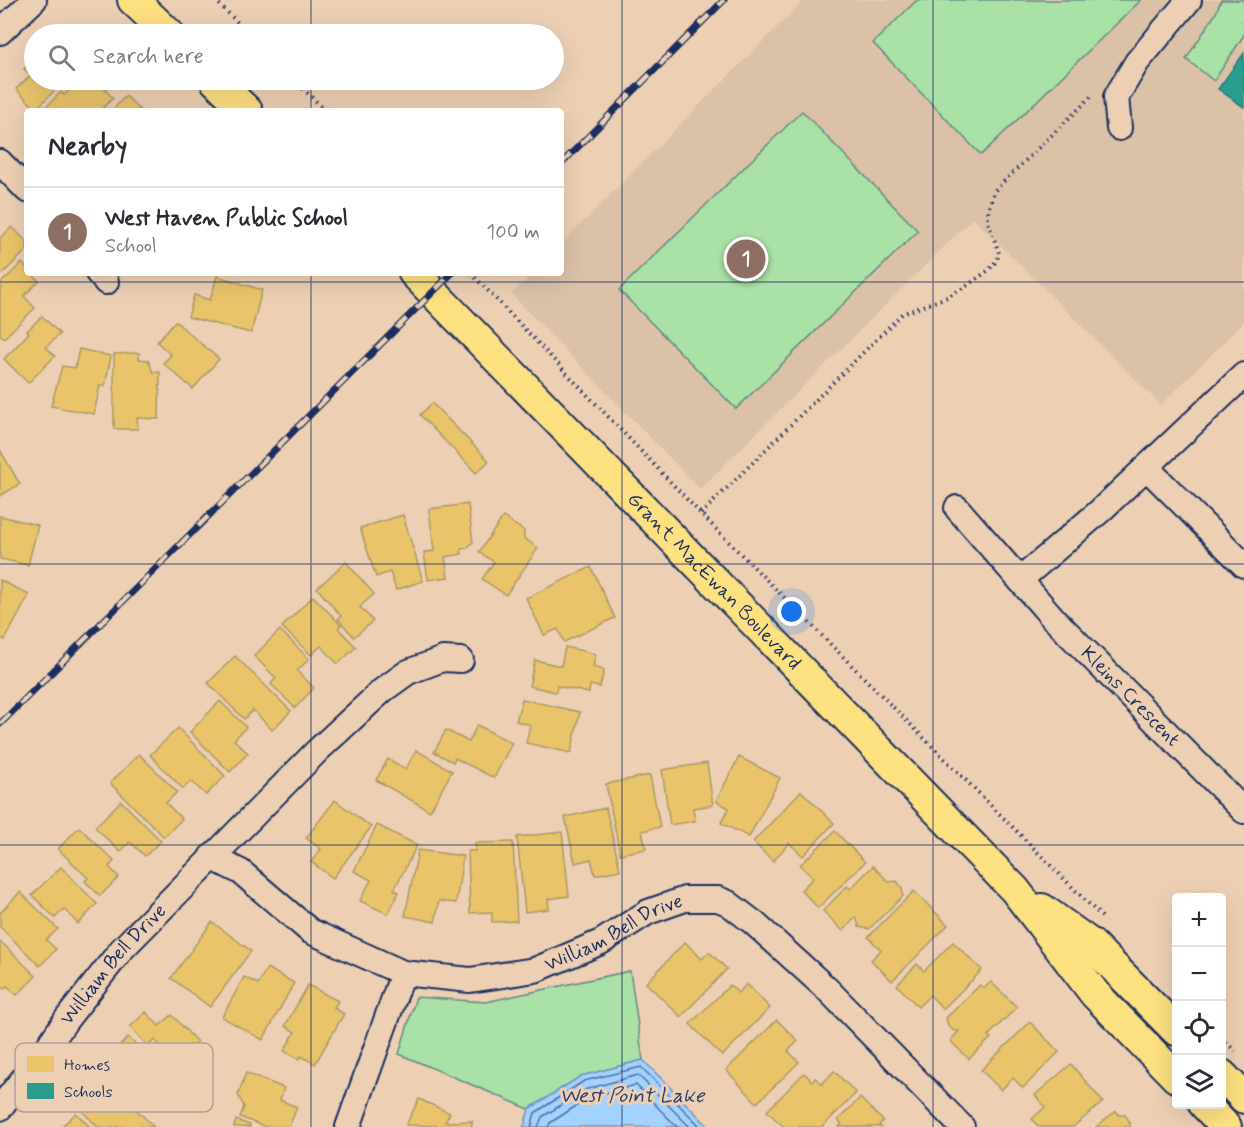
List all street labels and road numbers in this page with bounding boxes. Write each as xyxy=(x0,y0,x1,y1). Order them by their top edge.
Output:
street label: Grant MacEwan Boulevard xyxy=(621,486,807,676)
street label: Kleins Crescent xyxy=(1075,640,1186,752)
street label: William Bell Drive xyxy=(540,887,686,978)
street label: William Bell Drive xyxy=(54,898,173,1031)

